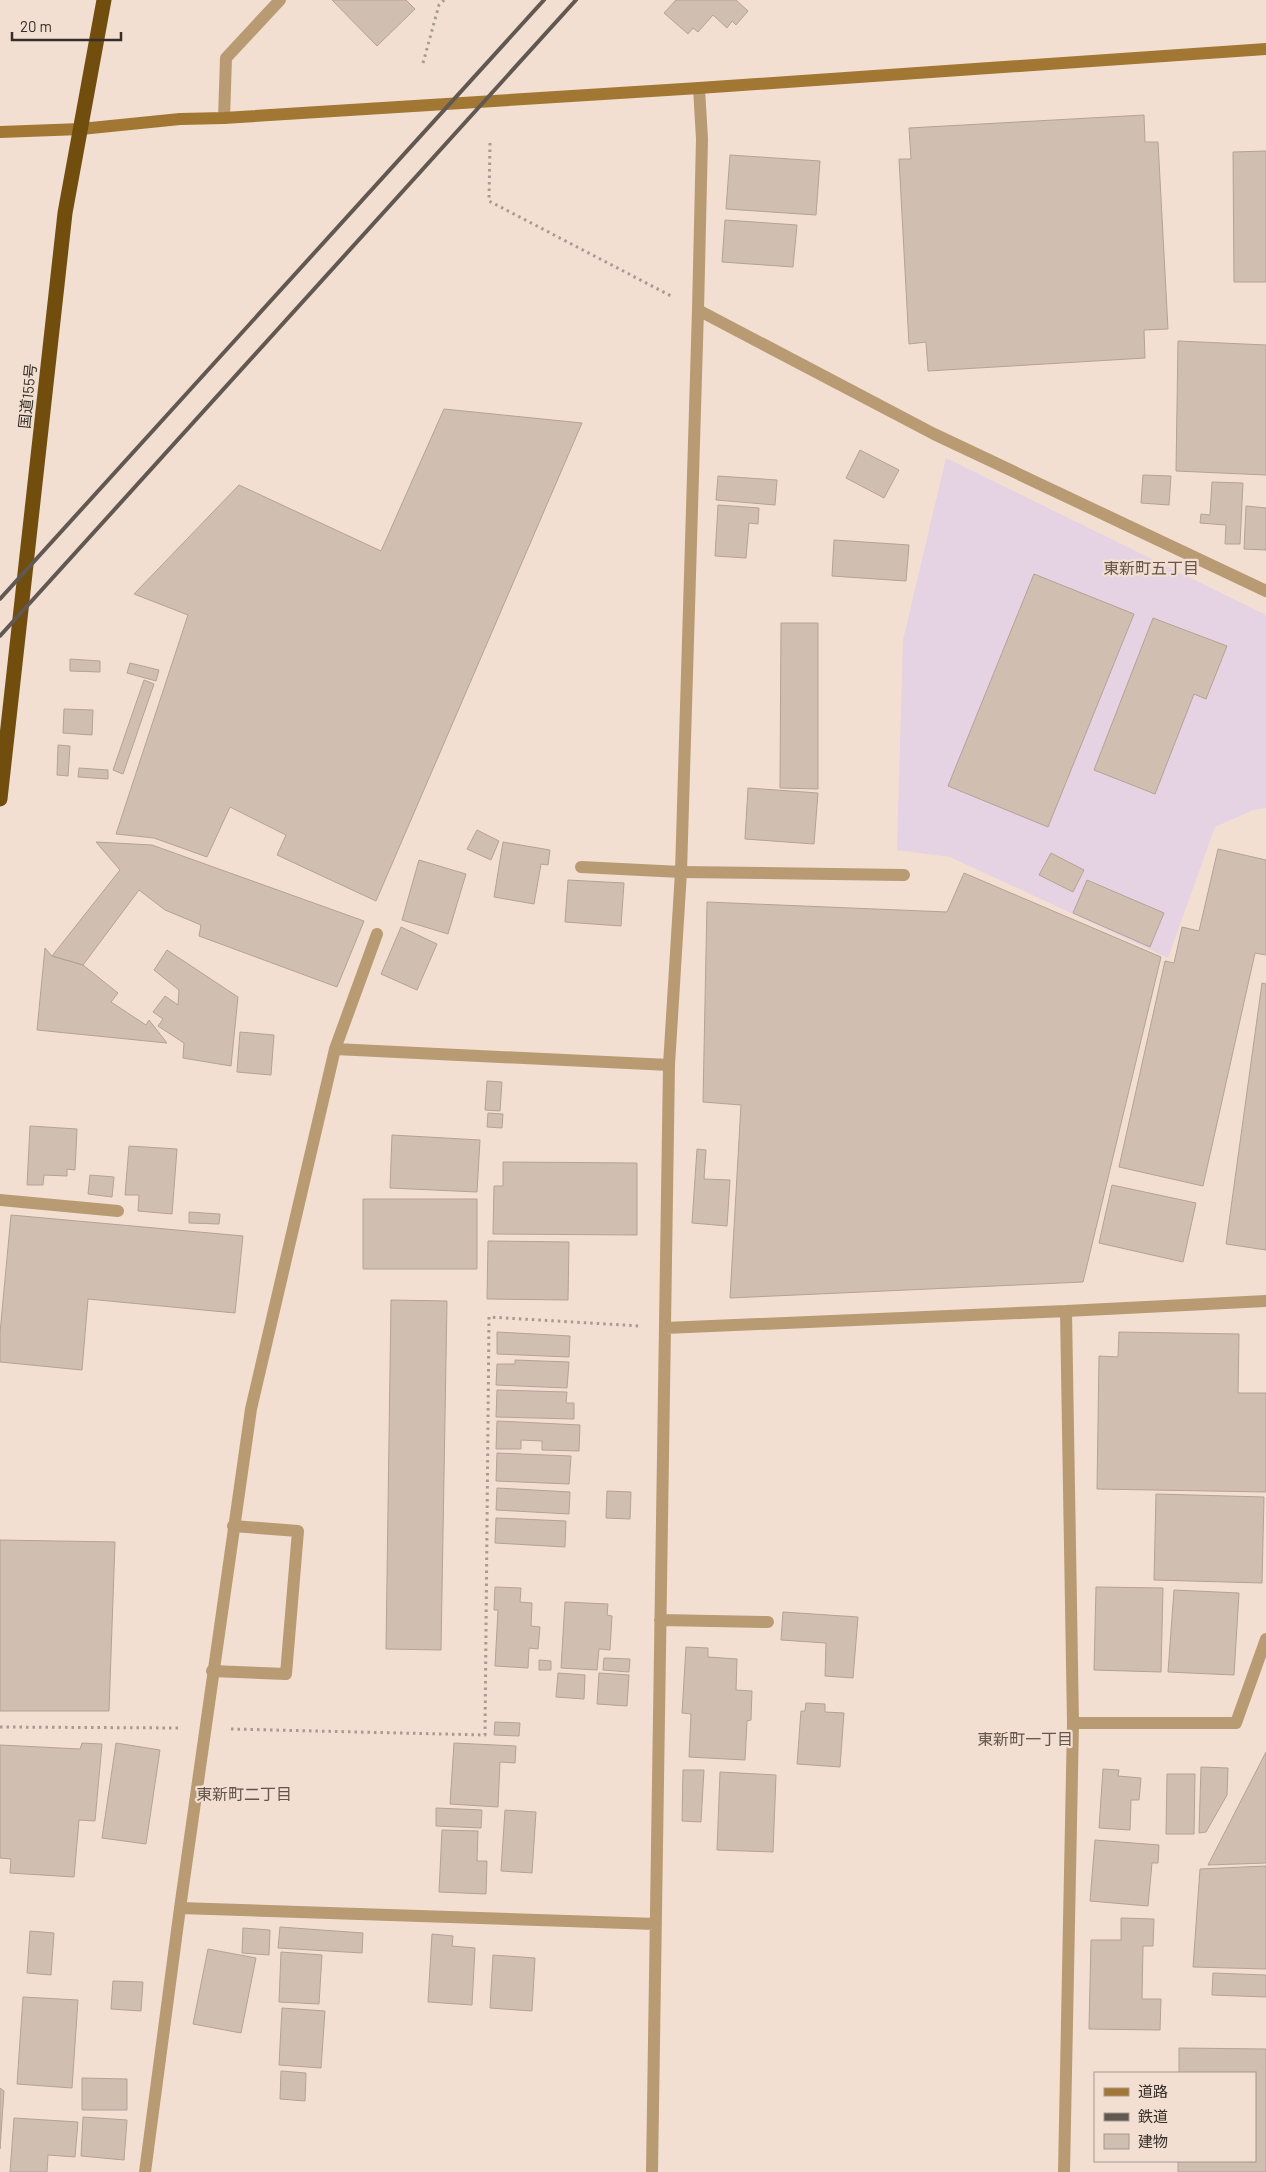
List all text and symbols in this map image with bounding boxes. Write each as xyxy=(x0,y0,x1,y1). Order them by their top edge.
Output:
scale bar xyxy=(12,10,121,42)
text: 20 m xyxy=(20,17,52,35)
street label: 国道155号 xyxy=(15,362,39,430)
district label: 東新町五丁目 xyxy=(1103,558,1199,577)
district label: 東新町一丁目 xyxy=(977,1729,1073,1748)
district label: 東新町二丁目 xyxy=(196,1784,292,1803)
legend xyxy=(1094,2072,1256,2162)
text: 道路 xyxy=(1138,2082,1168,2100)
text: 鉄道 xyxy=(1138,2107,1168,2125)
text: 建物 xyxy=(1138,2132,1168,2150)

